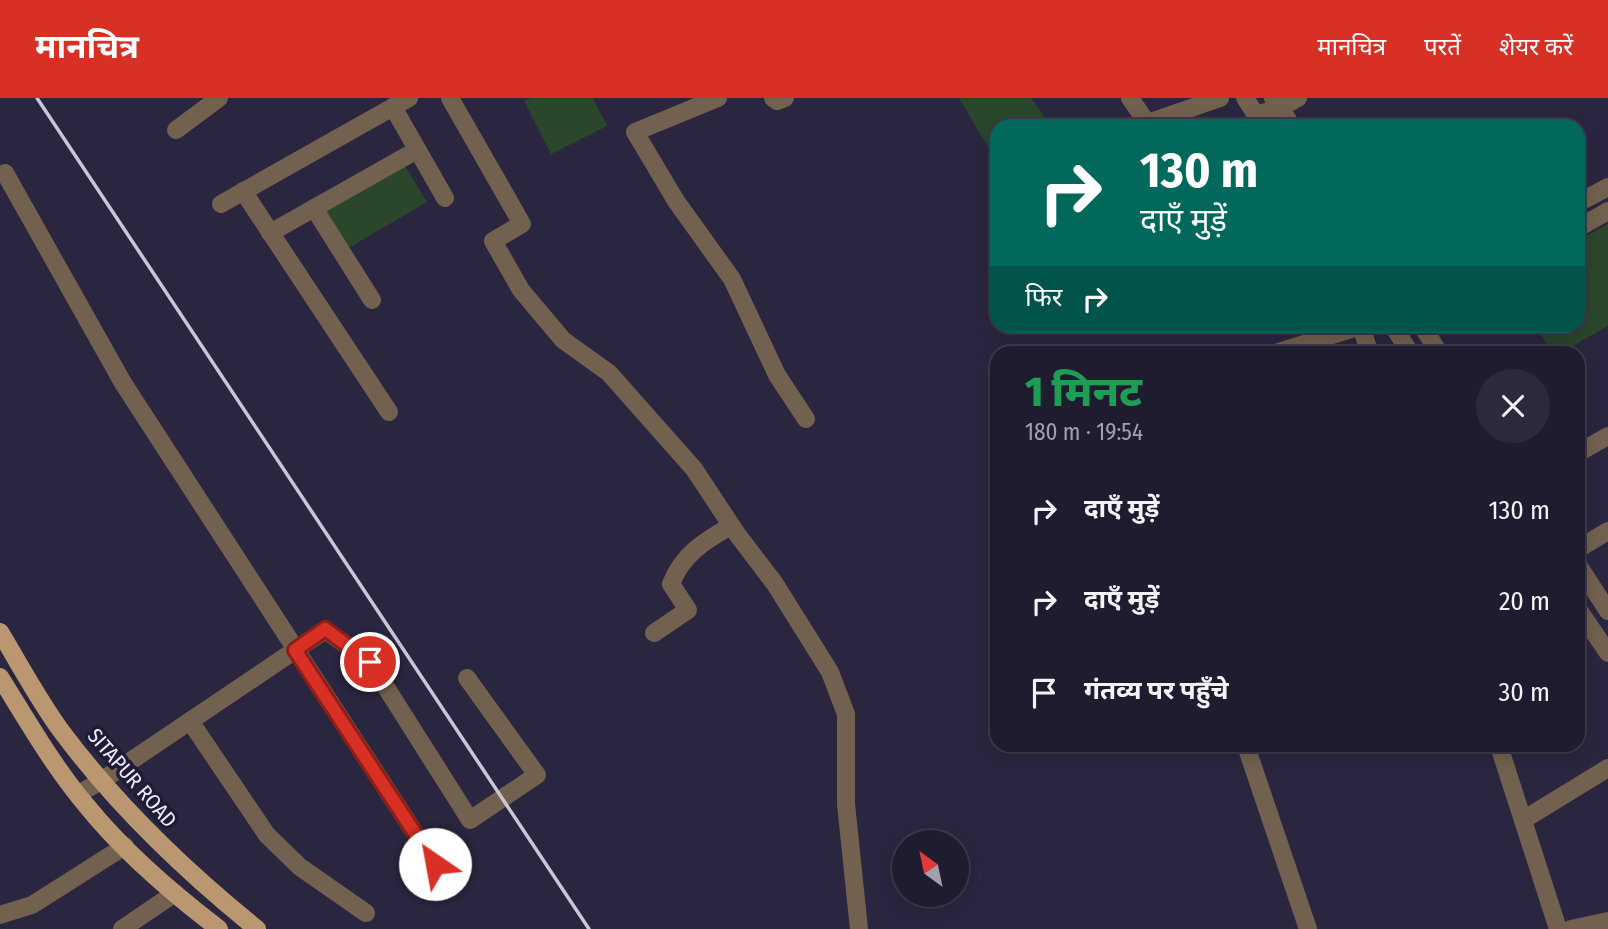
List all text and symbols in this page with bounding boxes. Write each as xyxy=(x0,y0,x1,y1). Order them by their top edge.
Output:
text: मानचित्र xyxy=(35,27,139,67)
text: मानचित्र xyxy=(1317,33,1386,61)
text: परतें xyxy=(1424,33,1461,61)
text: शेयर करें xyxy=(1499,33,1573,61)
text: 130 m xyxy=(1140,141,1258,200)
icon: right xyxy=(1025,147,1116,238)
text: दाएँ मुड़ें xyxy=(1140,201,1227,239)
icon: right xyxy=(1076,280,1114,318)
text: फिर xyxy=(1025,282,1062,313)
text: 1 मिनट xyxy=(1025,367,1142,417)
button: close xyxy=(1476,369,1550,443)
text: 180 m · 19:54 xyxy=(1025,418,1143,446)
icon: right xyxy=(1025,492,1063,530)
text: दाएँ मुड़ें xyxy=(1084,493,1159,524)
text: 130 m xyxy=(1488,495,1550,526)
icon: right xyxy=(1025,583,1063,621)
text: दाएँ मुड़ें xyxy=(1084,584,1159,615)
text: 20 m xyxy=(1499,586,1550,617)
pin xyxy=(340,632,400,692)
icon: arrive xyxy=(351,643,389,681)
icon: arrive xyxy=(1025,674,1063,712)
text: गंतव्य पर पहुँचे xyxy=(1084,675,1228,706)
text: 30 m xyxy=(1499,677,1550,708)
street label: SITAPUR ROAD xyxy=(82,723,182,833)
position arrow xyxy=(398,827,472,901)
north arrow xyxy=(892,830,970,906)
map controls xyxy=(892,830,969,907)

